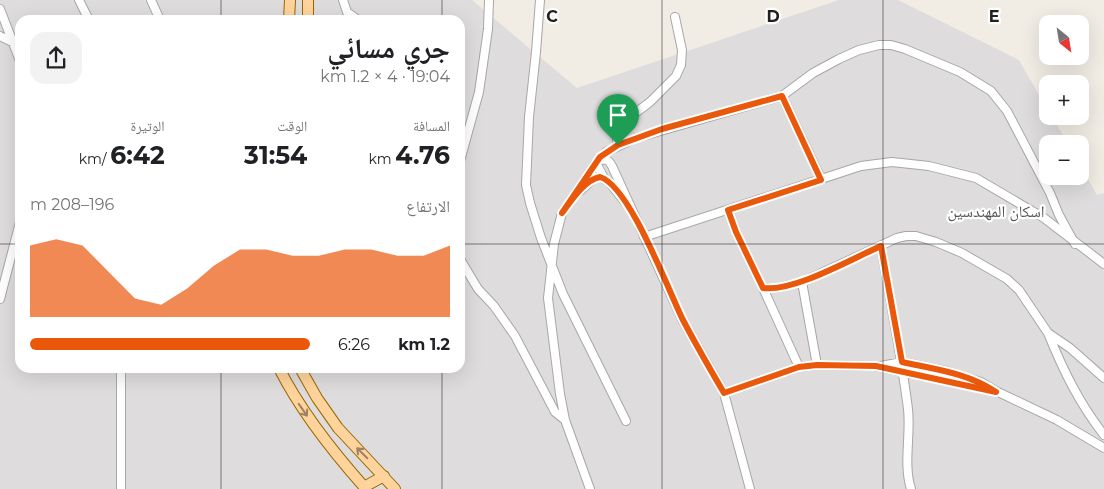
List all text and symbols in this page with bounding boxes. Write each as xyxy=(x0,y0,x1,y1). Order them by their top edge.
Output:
text: C xyxy=(546,7,558,26)
text: D xyxy=(766,7,780,26)
text: E xyxy=(989,7,999,26)
north arrow xyxy=(1039,15,1089,65)
map controls xyxy=(1039,15,1089,185)
text: جري مسائي xyxy=(327,31,450,65)
button: share xyxy=(30,32,82,84)
text: 19:04 · 4 × 1.2 km xyxy=(320,67,450,86)
button: + xyxy=(1039,75,1089,125)
pin xyxy=(597,94,639,145)
icon: arrive xyxy=(604,101,632,129)
text: الوتيرة xyxy=(131,117,165,135)
text: الوقت xyxy=(277,117,307,135)
text: المسافة xyxy=(413,117,450,135)
button: − xyxy=(1039,135,1089,185)
text: 6:42 xyxy=(110,140,165,170)
text: 31:54 xyxy=(244,140,307,170)
text: 4.76 xyxy=(395,140,450,170)
text: /km xyxy=(79,150,110,168)
text: km xyxy=(368,150,395,168)
text: 196–208 m xyxy=(30,195,114,214)
text: الارتفاع xyxy=(406,197,450,216)
district label: اسكان المهندسين xyxy=(947,202,1045,222)
text: 6:26 xyxy=(338,335,370,354)
text: 1.2 km xyxy=(398,335,450,354)
one-way arrow xyxy=(298,403,308,417)
one-way arrow xyxy=(356,447,368,459)

